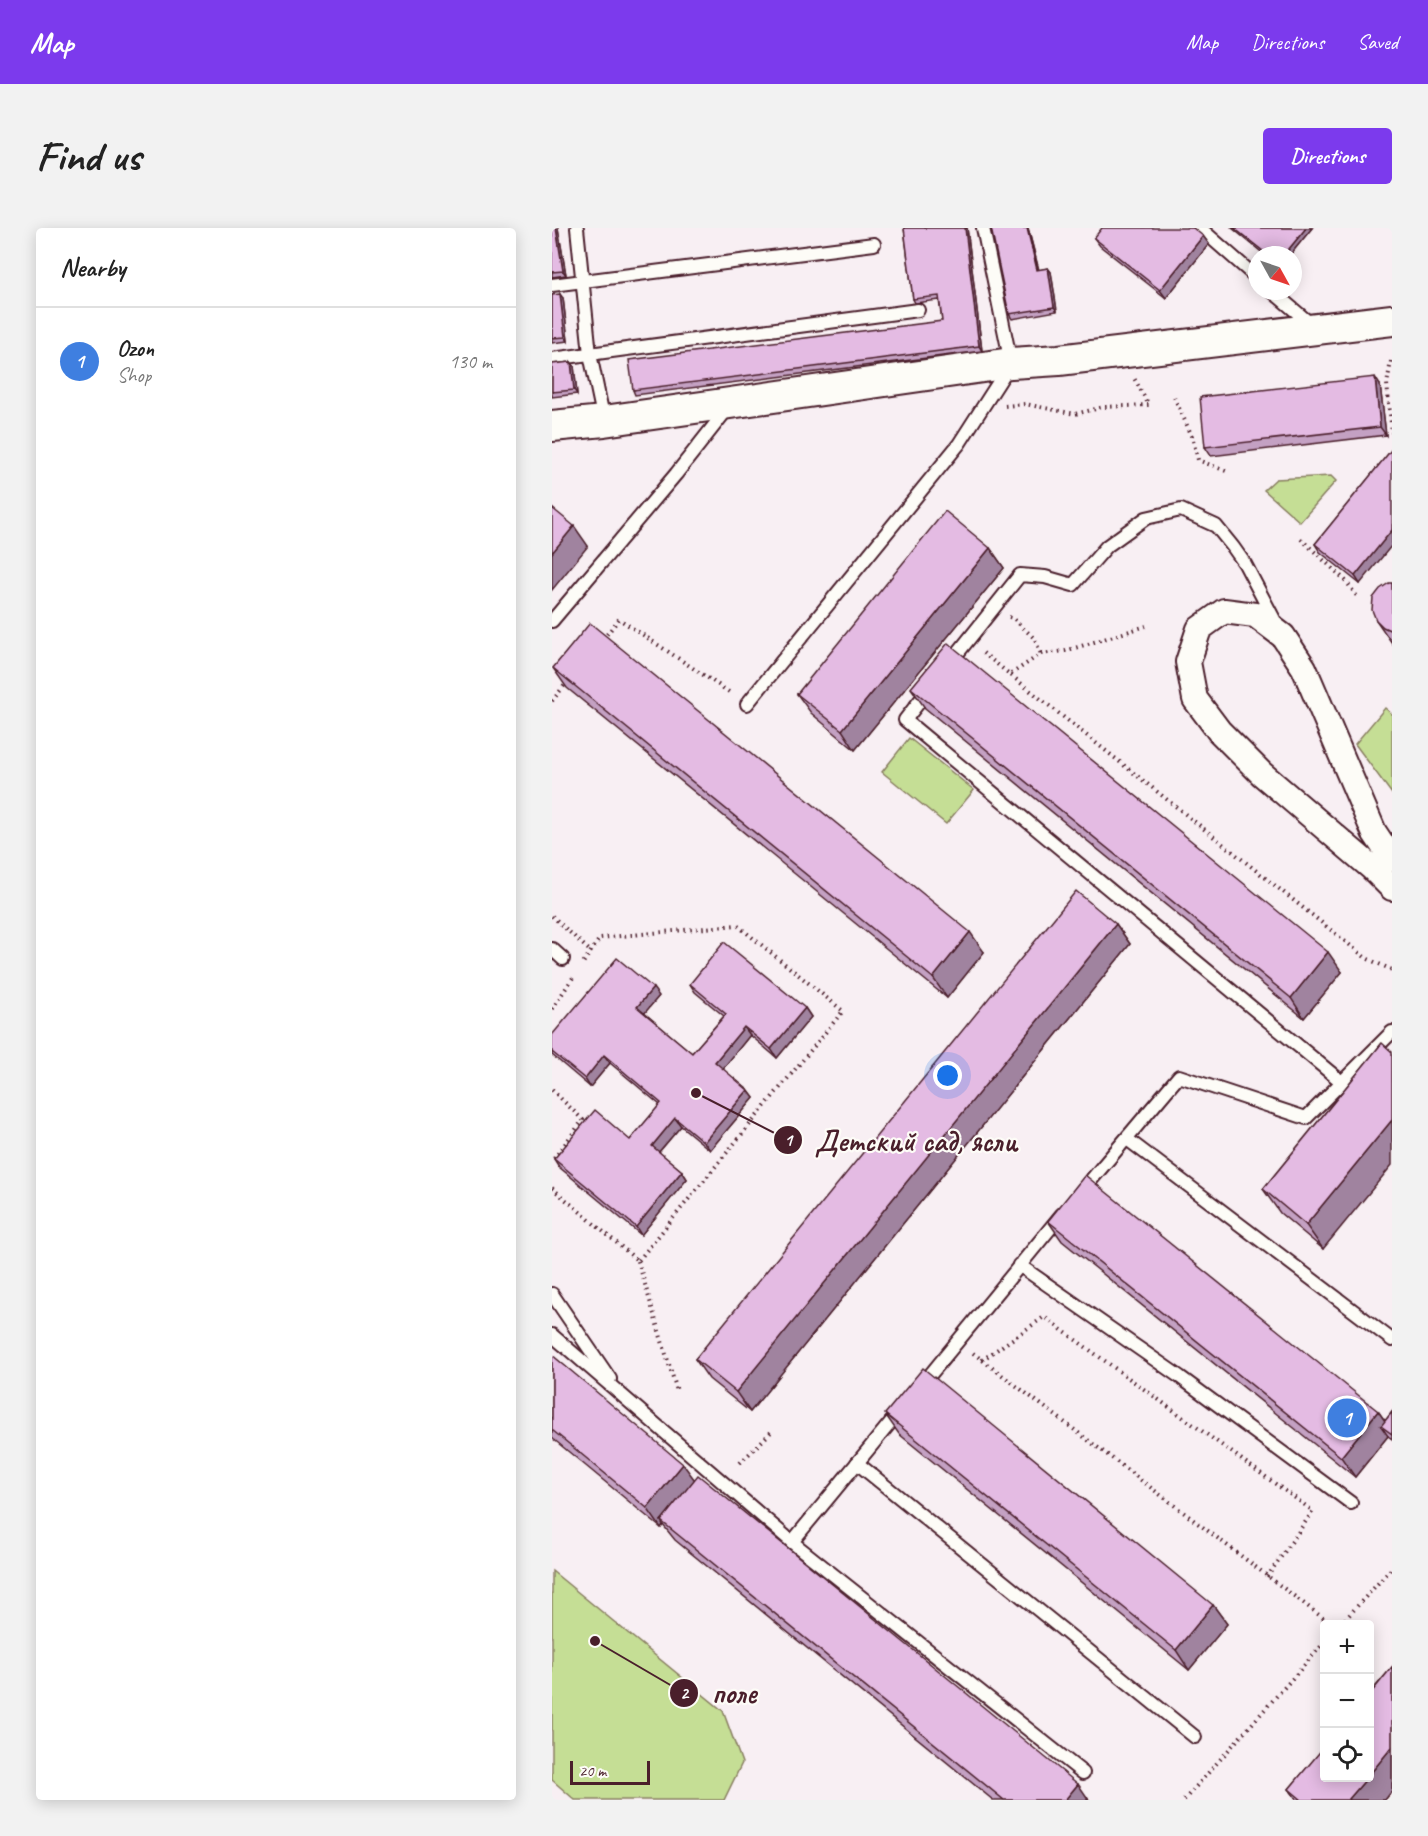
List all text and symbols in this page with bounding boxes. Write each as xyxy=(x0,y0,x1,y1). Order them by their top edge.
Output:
text: Map xyxy=(30,25,73,60)
text: Map xyxy=(1186,29,1218,55)
text: Directions xyxy=(1251,29,1324,55)
text: Saved xyxy=(1357,29,1398,55)
button: Directions xyxy=(1263,128,1392,184)
text: Find us xyxy=(36,130,141,183)
north arrow xyxy=(1248,246,1302,300)
text: Nearby xyxy=(60,251,125,284)
text: Ozon xyxy=(117,335,154,363)
text: 1 xyxy=(75,349,84,374)
text: 130 m xyxy=(449,349,492,374)
text: Shop xyxy=(117,363,151,388)
your location xyxy=(933,1061,962,1090)
callout: Детский сад, ясли xyxy=(773,1116,1029,1164)
text: Детский сад, ясли xyxy=(815,1122,1019,1160)
text: 1 xyxy=(784,1129,794,1151)
pin: 1 xyxy=(1328,1396,1366,1440)
map controls xyxy=(1320,1620,1374,1782)
button: + xyxy=(1320,1620,1374,1674)
callout: поле xyxy=(669,1669,768,1717)
text: поле xyxy=(711,1674,759,1712)
button: − xyxy=(1320,1674,1374,1728)
text: 2 xyxy=(680,1682,690,1704)
button: locate xyxy=(1320,1728,1374,1782)
scale bar xyxy=(570,1758,650,1786)
text: 20 m xyxy=(579,1761,606,1781)

